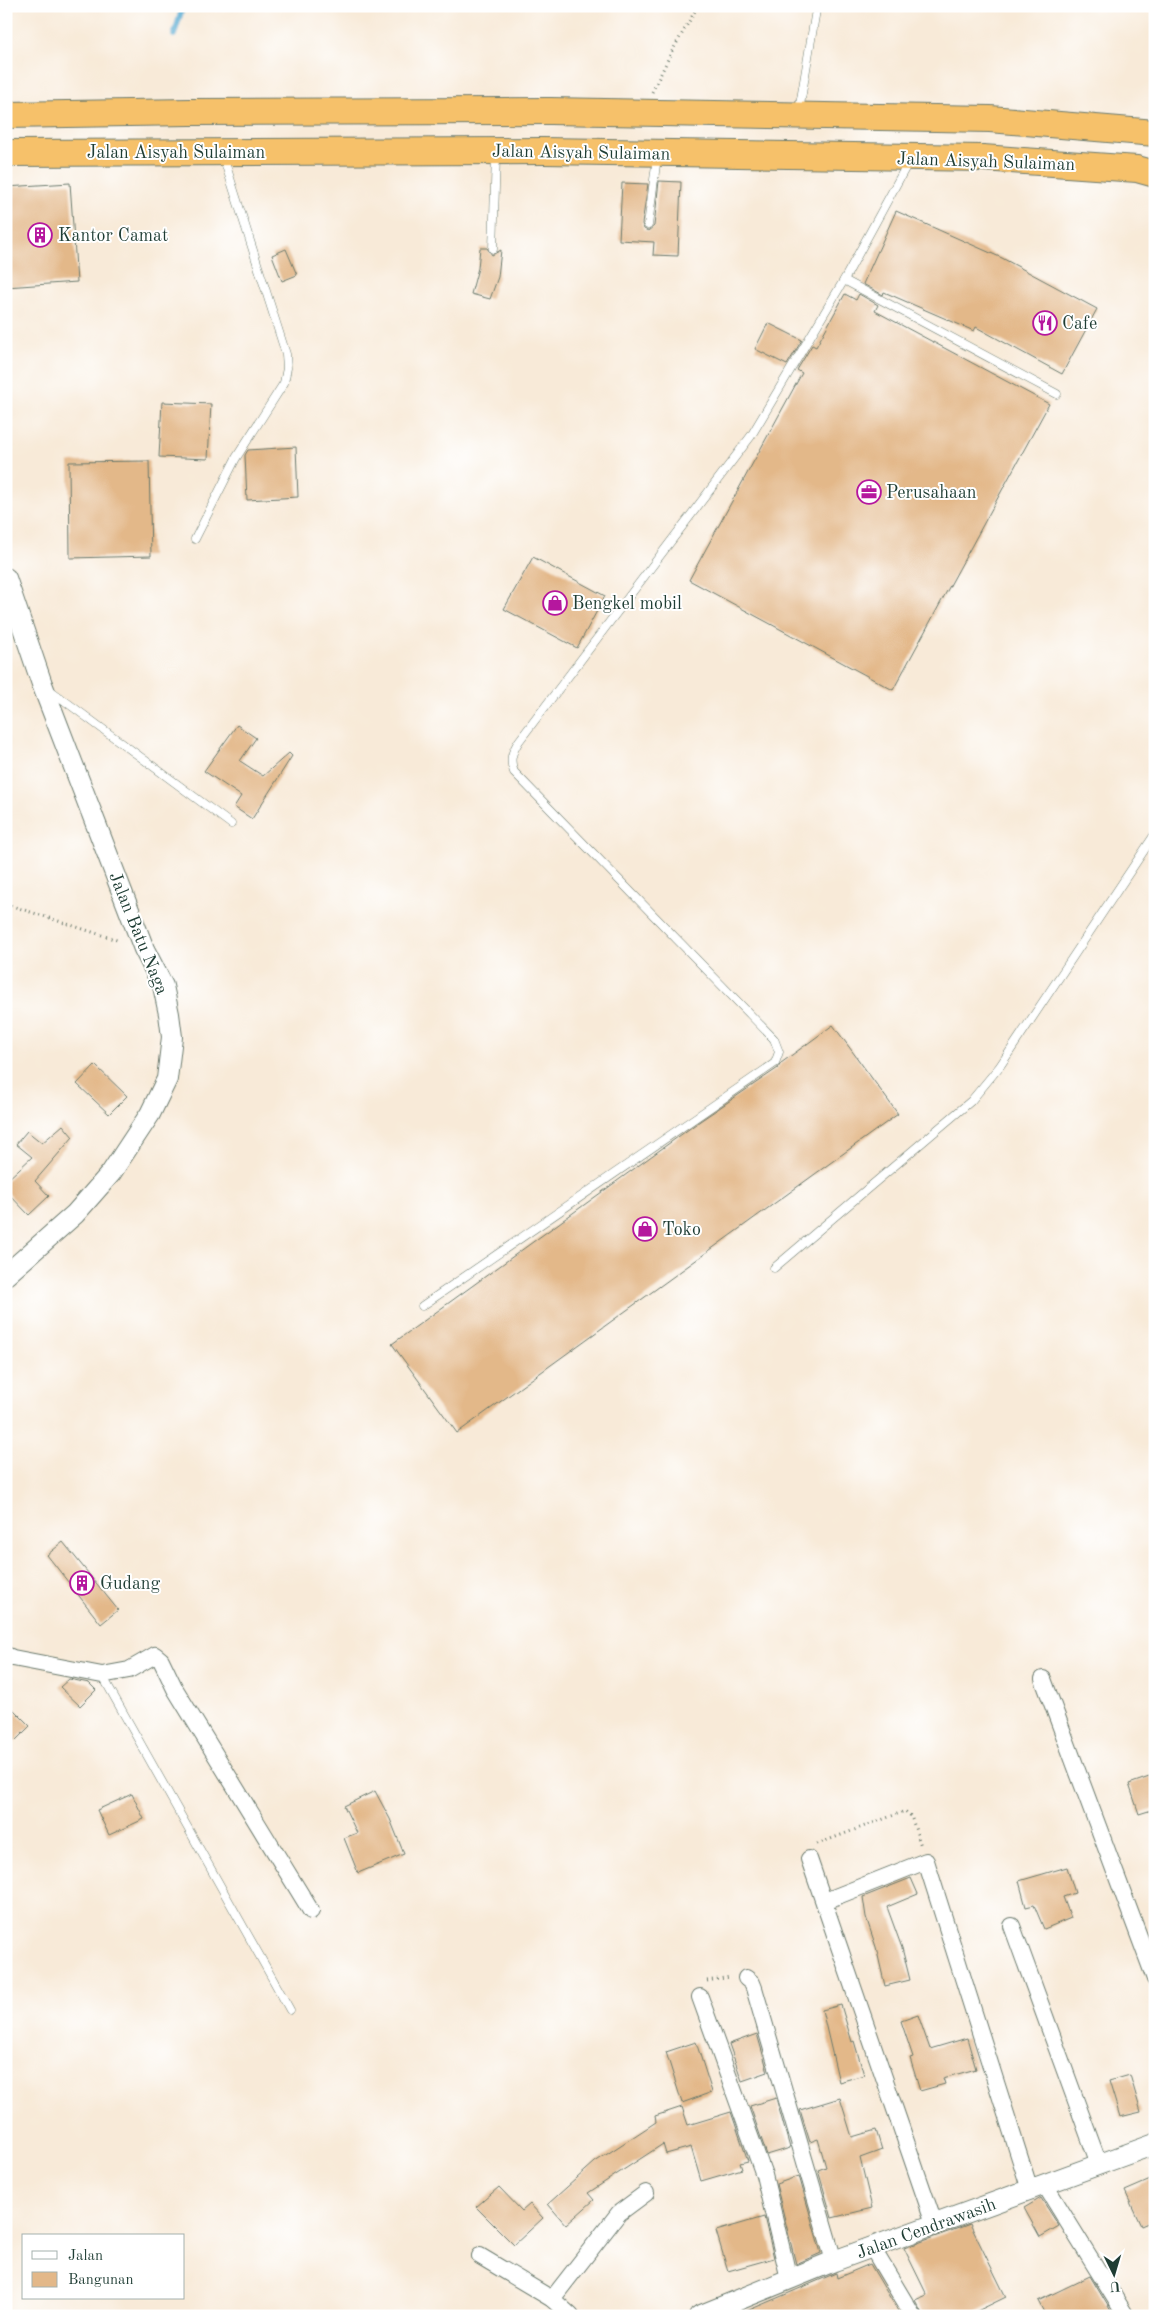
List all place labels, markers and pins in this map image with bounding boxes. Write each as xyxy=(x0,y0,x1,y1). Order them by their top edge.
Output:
building icon: Kantor Camat xyxy=(27,222,53,248)
place label: Kantor Camat xyxy=(58,227,168,245)
restaurant icon: Cafe xyxy=(1032,310,1058,336)
place label: Cafe xyxy=(1062,315,1097,333)
office icon: Perusahaan xyxy=(856,479,882,505)
place label: Perusahaan xyxy=(886,484,977,502)
shop icon: Bengkel mobil xyxy=(542,590,568,616)
place label: Bengkel mobil xyxy=(572,595,682,613)
shop icon: Toko xyxy=(632,1216,658,1242)
place label: Toko xyxy=(662,1221,701,1239)
building icon: Gudang xyxy=(69,1570,95,1596)
place label: Gudang xyxy=(100,1575,161,1593)

